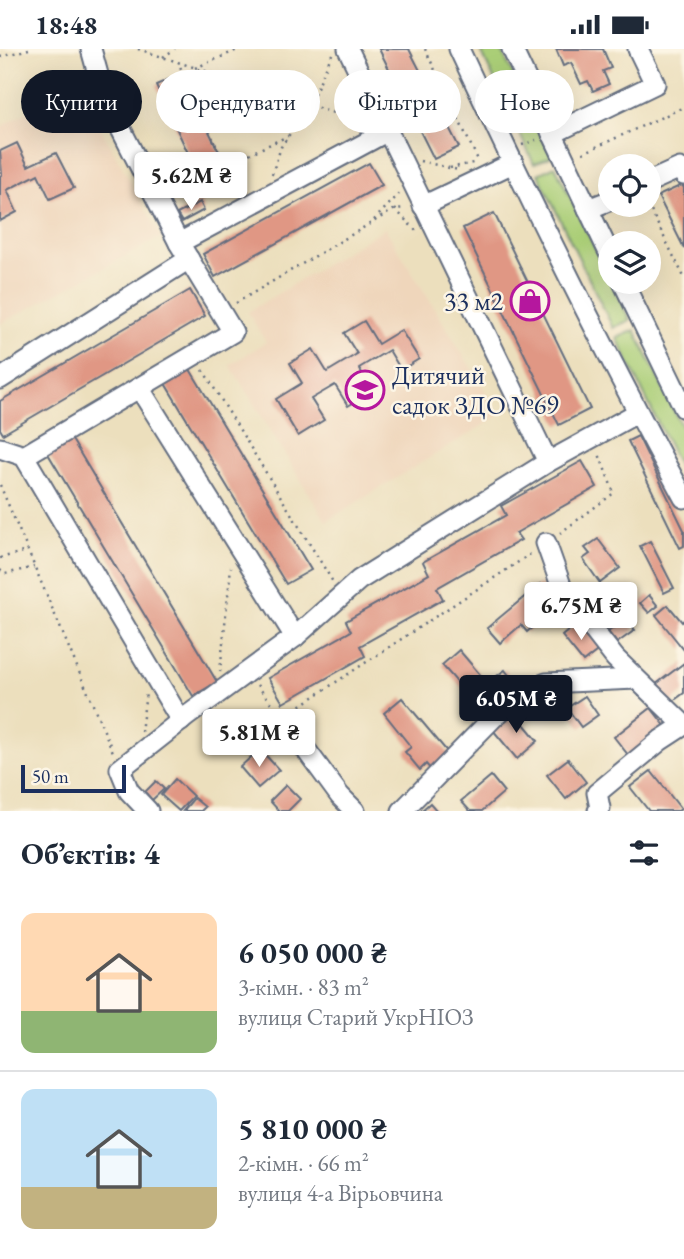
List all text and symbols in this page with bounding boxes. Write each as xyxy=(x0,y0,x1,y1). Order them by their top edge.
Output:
text: 18:48 xyxy=(35,8,97,42)
chip: Купити xyxy=(21,70,142,133)
chip: Орендувати xyxy=(156,70,320,133)
chip: Фільтри xyxy=(334,70,461,133)
chip: Нове xyxy=(475,70,574,133)
pin: 5.62M ₴ xyxy=(126,153,256,212)
map controls xyxy=(598,154,661,294)
button: locate xyxy=(598,154,661,217)
text: 5.62M ₴ xyxy=(150,160,232,190)
button: layers xyxy=(598,231,661,294)
shop icon: 33 м2 xyxy=(509,280,551,322)
place label: 33 м2 xyxy=(444,284,504,318)
place label: Дитячий садок ЗДО №69 xyxy=(392,358,559,422)
school or university icon: Дитячий садок ЗДО №69 xyxy=(344,369,386,411)
pin: 6.75M ₴ xyxy=(516,583,646,642)
text: 6.75M ₴ xyxy=(540,590,622,620)
pin: 6.05M ₴ xyxy=(451,675,581,735)
text: 6.05M ₴ xyxy=(475,683,557,713)
pin: 5.81M ₴ xyxy=(194,709,324,769)
text: 5.81M ₴ xyxy=(218,717,300,747)
scale bar xyxy=(21,762,126,794)
text: 50 m xyxy=(32,764,69,789)
text: Об’єктів: 4 xyxy=(21,834,160,873)
icon: filters xyxy=(625,834,663,872)
text: 6 050 000 ₴ xyxy=(238,933,387,972)
icon: home xyxy=(77,941,161,1025)
text: 3-кімн. · 83 m² xyxy=(238,972,369,1002)
text: вулиця Старий УкрНІОЗ xyxy=(238,1002,474,1032)
text: 5 810 000 ₴ xyxy=(238,1109,387,1148)
icon: home xyxy=(77,1117,161,1201)
text: 2-кімн. · 66 m² xyxy=(238,1148,369,1178)
text: вулиця 4-а Вірьовчинa xyxy=(238,1178,443,1208)

